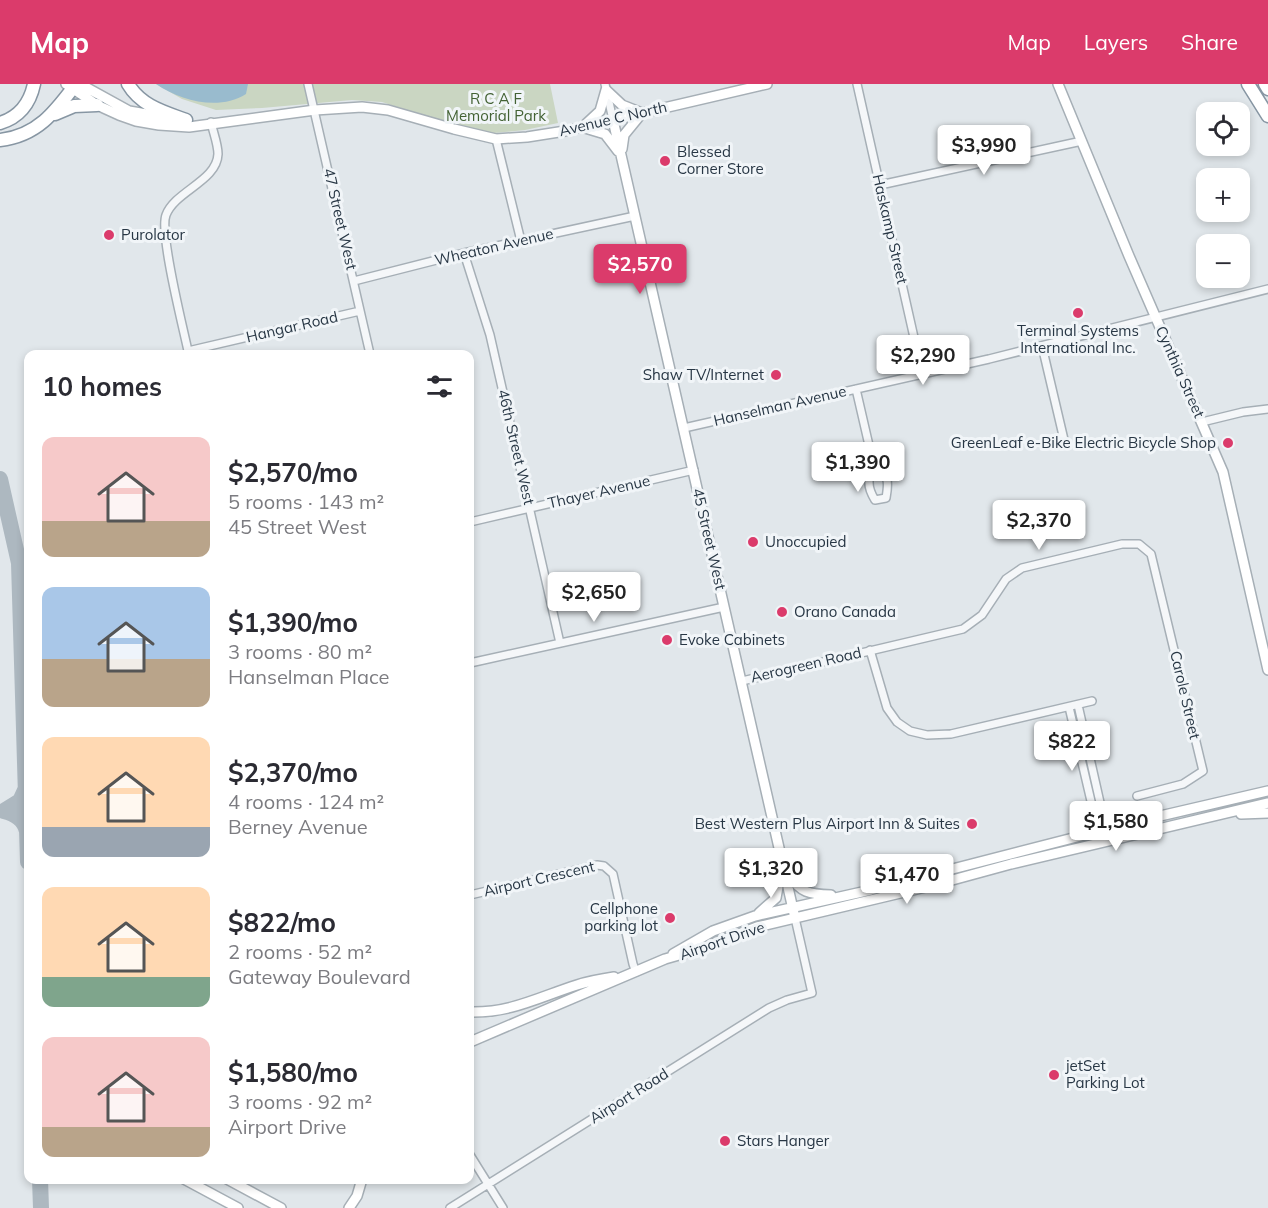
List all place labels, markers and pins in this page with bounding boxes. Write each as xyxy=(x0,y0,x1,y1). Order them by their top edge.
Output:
pin: $3,990 xyxy=(935,125,1033,176)
place label: Blessed Corner Store xyxy=(677,142,764,178)
marker: Blessed Corner Store xyxy=(658,154,672,168)
place label: Purolator xyxy=(121,225,186,244)
marker: Purolator xyxy=(102,228,116,242)
pin: $2,570 xyxy=(591,244,689,295)
marker: Terminal Systems International Inc. xyxy=(1071,306,1085,320)
place label: Terminal Systems International Inc. xyxy=(1017,321,1139,357)
pin: $2,290 xyxy=(874,335,972,386)
place label: Shaw TV/Internet xyxy=(643,365,764,384)
marker: Shaw TV/Internet xyxy=(769,368,783,382)
place label: GreenLeaf e-Bike Electric Bicycle Shop xyxy=(951,433,1216,452)
marker: GreenLeaf e-Bike Electric Bicycle Shop xyxy=(1221,436,1235,450)
pin: $1,390 xyxy=(809,442,907,493)
pin: $2,370 xyxy=(990,500,1088,551)
place label: Unoccupied xyxy=(765,532,846,551)
marker: Unoccupied xyxy=(746,535,760,549)
pin: $2,650 xyxy=(545,572,643,623)
place label: Orano Canada xyxy=(794,602,896,621)
marker: Orano Canada xyxy=(775,605,789,619)
place label: Evoke Cabinets xyxy=(679,630,785,649)
marker: Evoke Cabinets xyxy=(660,633,674,647)
pin: $822 xyxy=(1036,721,1108,772)
pin: $1,580 xyxy=(1067,801,1165,852)
place label: Best Western Plus Airport Inn & Suites xyxy=(695,814,960,833)
marker: Best Western Plus Airport Inn & Suites xyxy=(965,817,979,831)
pin: $1,320 xyxy=(722,848,820,899)
pin: $1,470 xyxy=(858,854,956,905)
place label: Cellphone parking lot xyxy=(584,899,658,935)
marker: Cellphone parking lot xyxy=(663,911,677,925)
place label: jetSet Parking Lot xyxy=(1065,1056,1145,1092)
marker: jetSet Parking Lot xyxy=(1047,1068,1061,1082)
place label: Stars Hanger xyxy=(737,1131,830,1150)
marker: Stars Hanger xyxy=(718,1134,732,1148)

